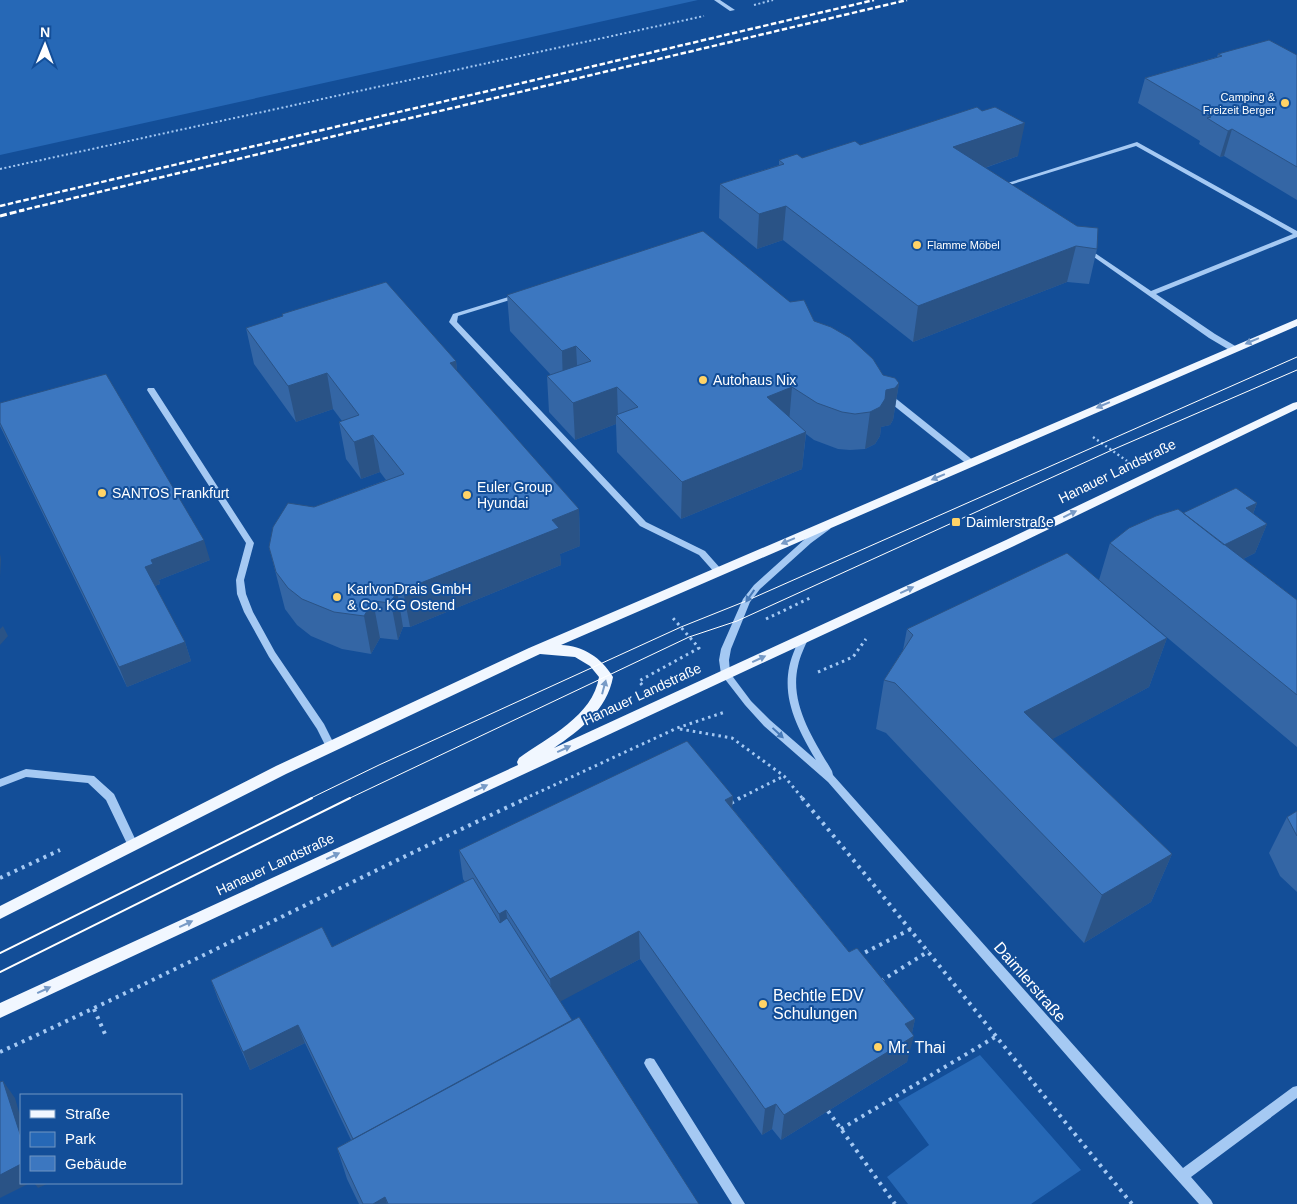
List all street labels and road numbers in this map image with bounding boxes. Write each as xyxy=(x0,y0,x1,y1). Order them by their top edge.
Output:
street label: Hanauer Landstraße xyxy=(1056,436,1178,506)
street label: Hanauer Landstraße xyxy=(580,660,704,728)
street label: Hanauer Landstraße xyxy=(213,830,337,898)
street label: Daimlerstraße xyxy=(991,939,1069,1026)

